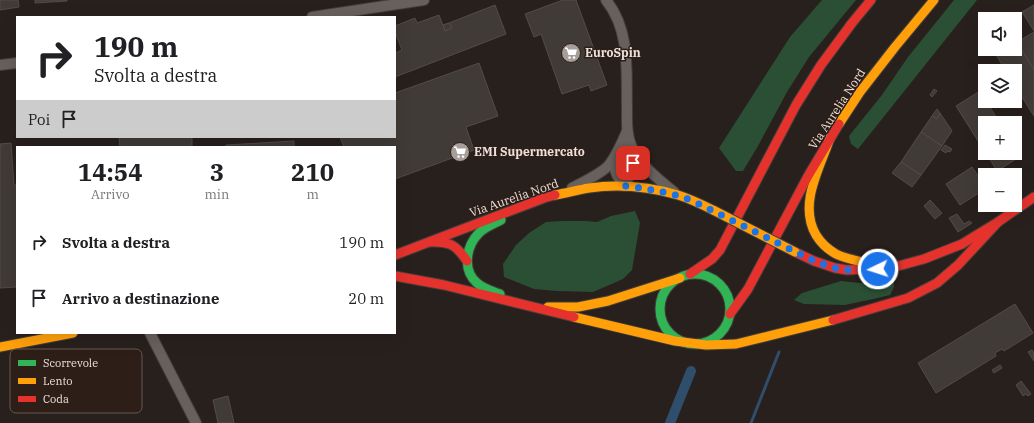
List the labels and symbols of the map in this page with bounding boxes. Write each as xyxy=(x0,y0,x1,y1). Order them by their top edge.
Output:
supermarket icon: EuroSpin xyxy=(560,42,582,64)
place label: EuroSpin xyxy=(585,45,641,60)
street label: Via Aurelia Nord xyxy=(805,65,868,152)
supermarket icon: EMI Supermercato xyxy=(449,141,471,163)
place label: EMI Supermercato xyxy=(474,144,585,159)
pin xyxy=(616,146,650,180)
street label: Via Aurelia Nord xyxy=(467,175,560,220)
position arrow xyxy=(857,248,899,290)
legend xyxy=(10,349,142,413)
text: Scorrevole xyxy=(43,356,98,370)
text: Lento xyxy=(43,374,73,388)
text: Coda xyxy=(43,392,69,406)

